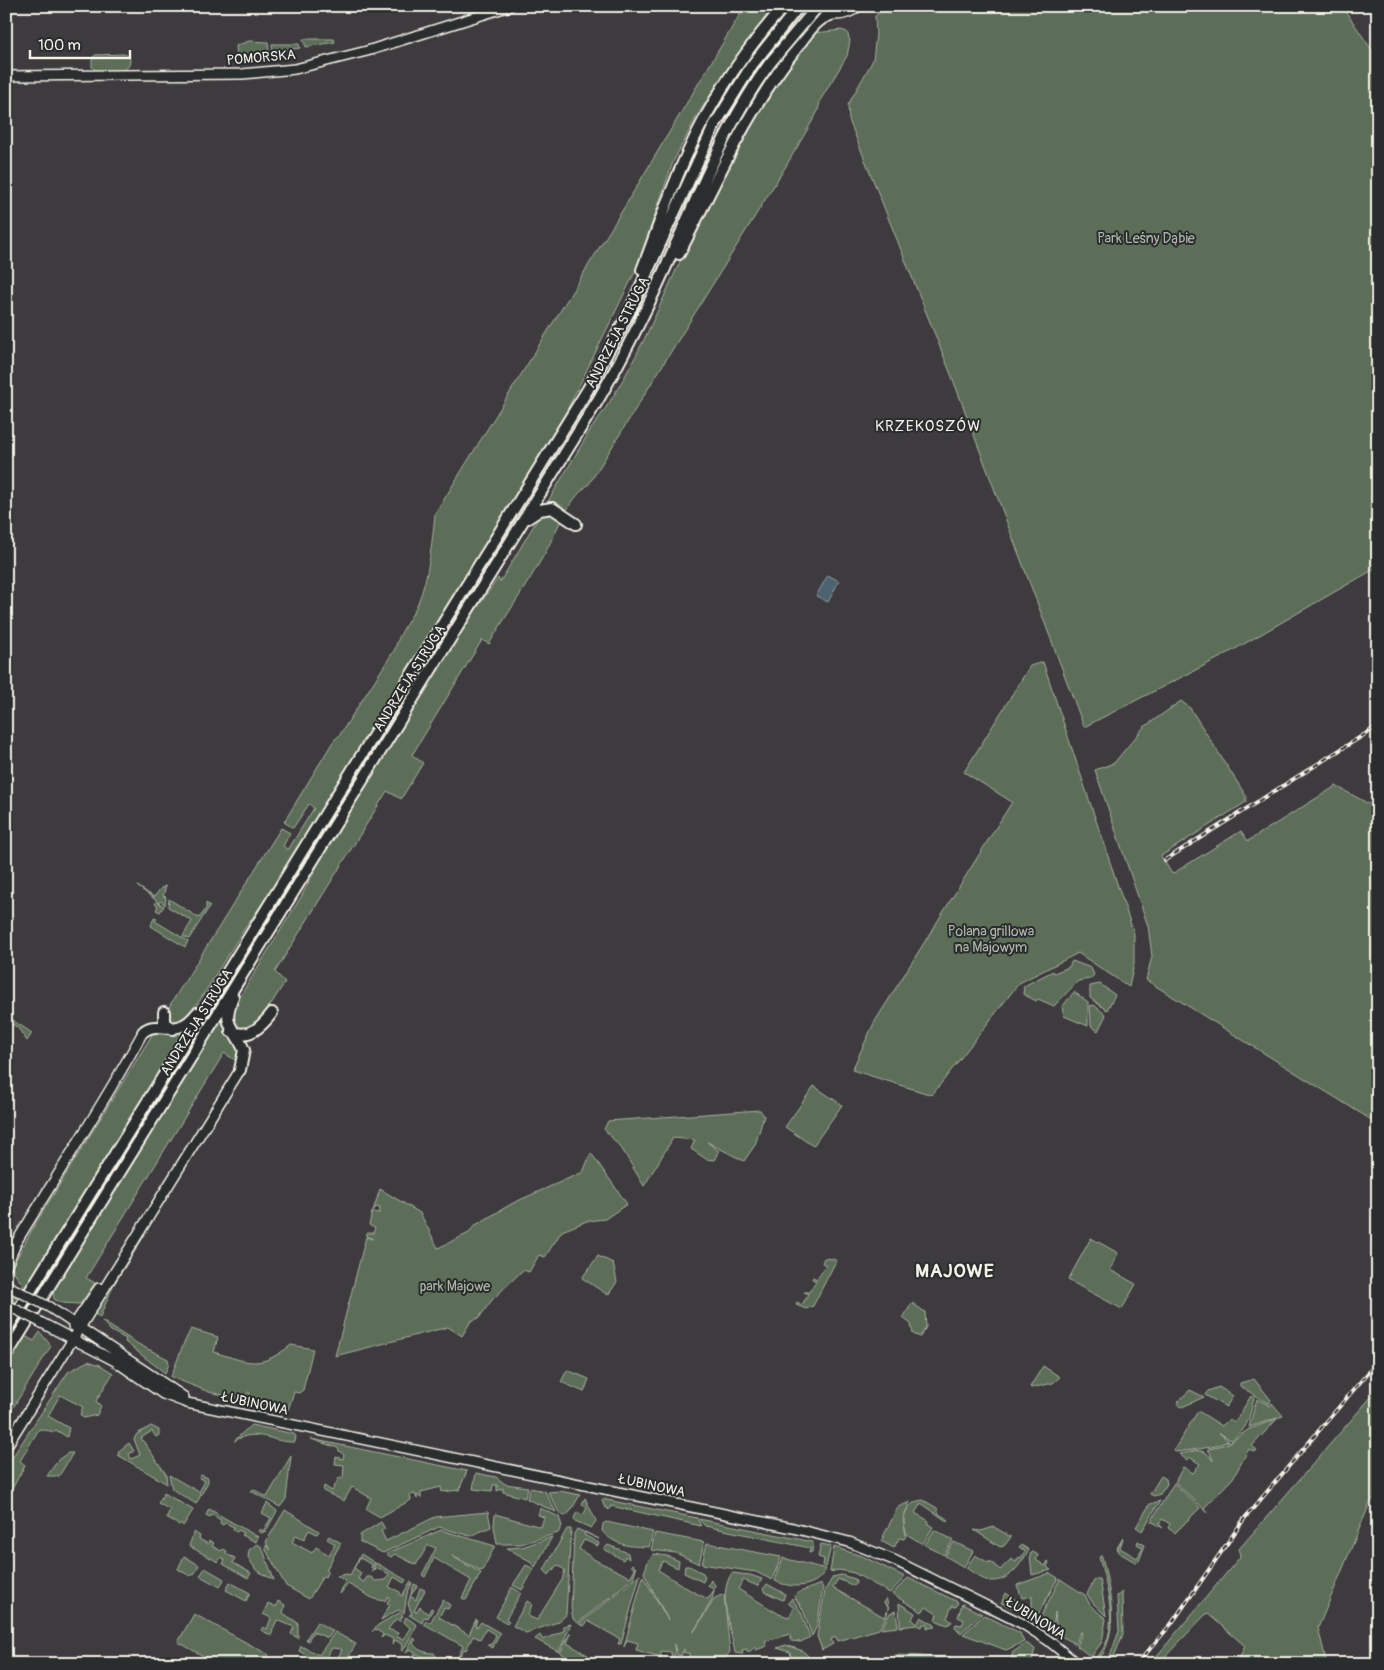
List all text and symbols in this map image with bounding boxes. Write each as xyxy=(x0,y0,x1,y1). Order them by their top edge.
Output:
scale bar xyxy=(30,28,130,60)
text: 100 m xyxy=(38,36,81,55)
street label: POMORSKA xyxy=(226,46,296,69)
park label: Park Leśny Dąbie xyxy=(1097,230,1195,247)
street label: ANDRZEJA STRUGA xyxy=(582,274,653,391)
district label: KRZEKOSZÓW xyxy=(875,417,981,436)
street label: ANDRZEJA STRUGA xyxy=(370,622,449,735)
park label: Polana grillowa na Majowym xyxy=(948,923,1034,956)
street label: ANDRZEJA STRUGA xyxy=(157,966,236,1079)
district label: MAJOWE xyxy=(915,1259,995,1283)
park label: park Majowe xyxy=(420,1278,490,1295)
street label: ŁUBINOWA xyxy=(219,1388,290,1419)
street label: ŁUBINOWA xyxy=(616,1470,687,1501)
street label: ŁUBINOWA xyxy=(1002,1593,1069,1644)

